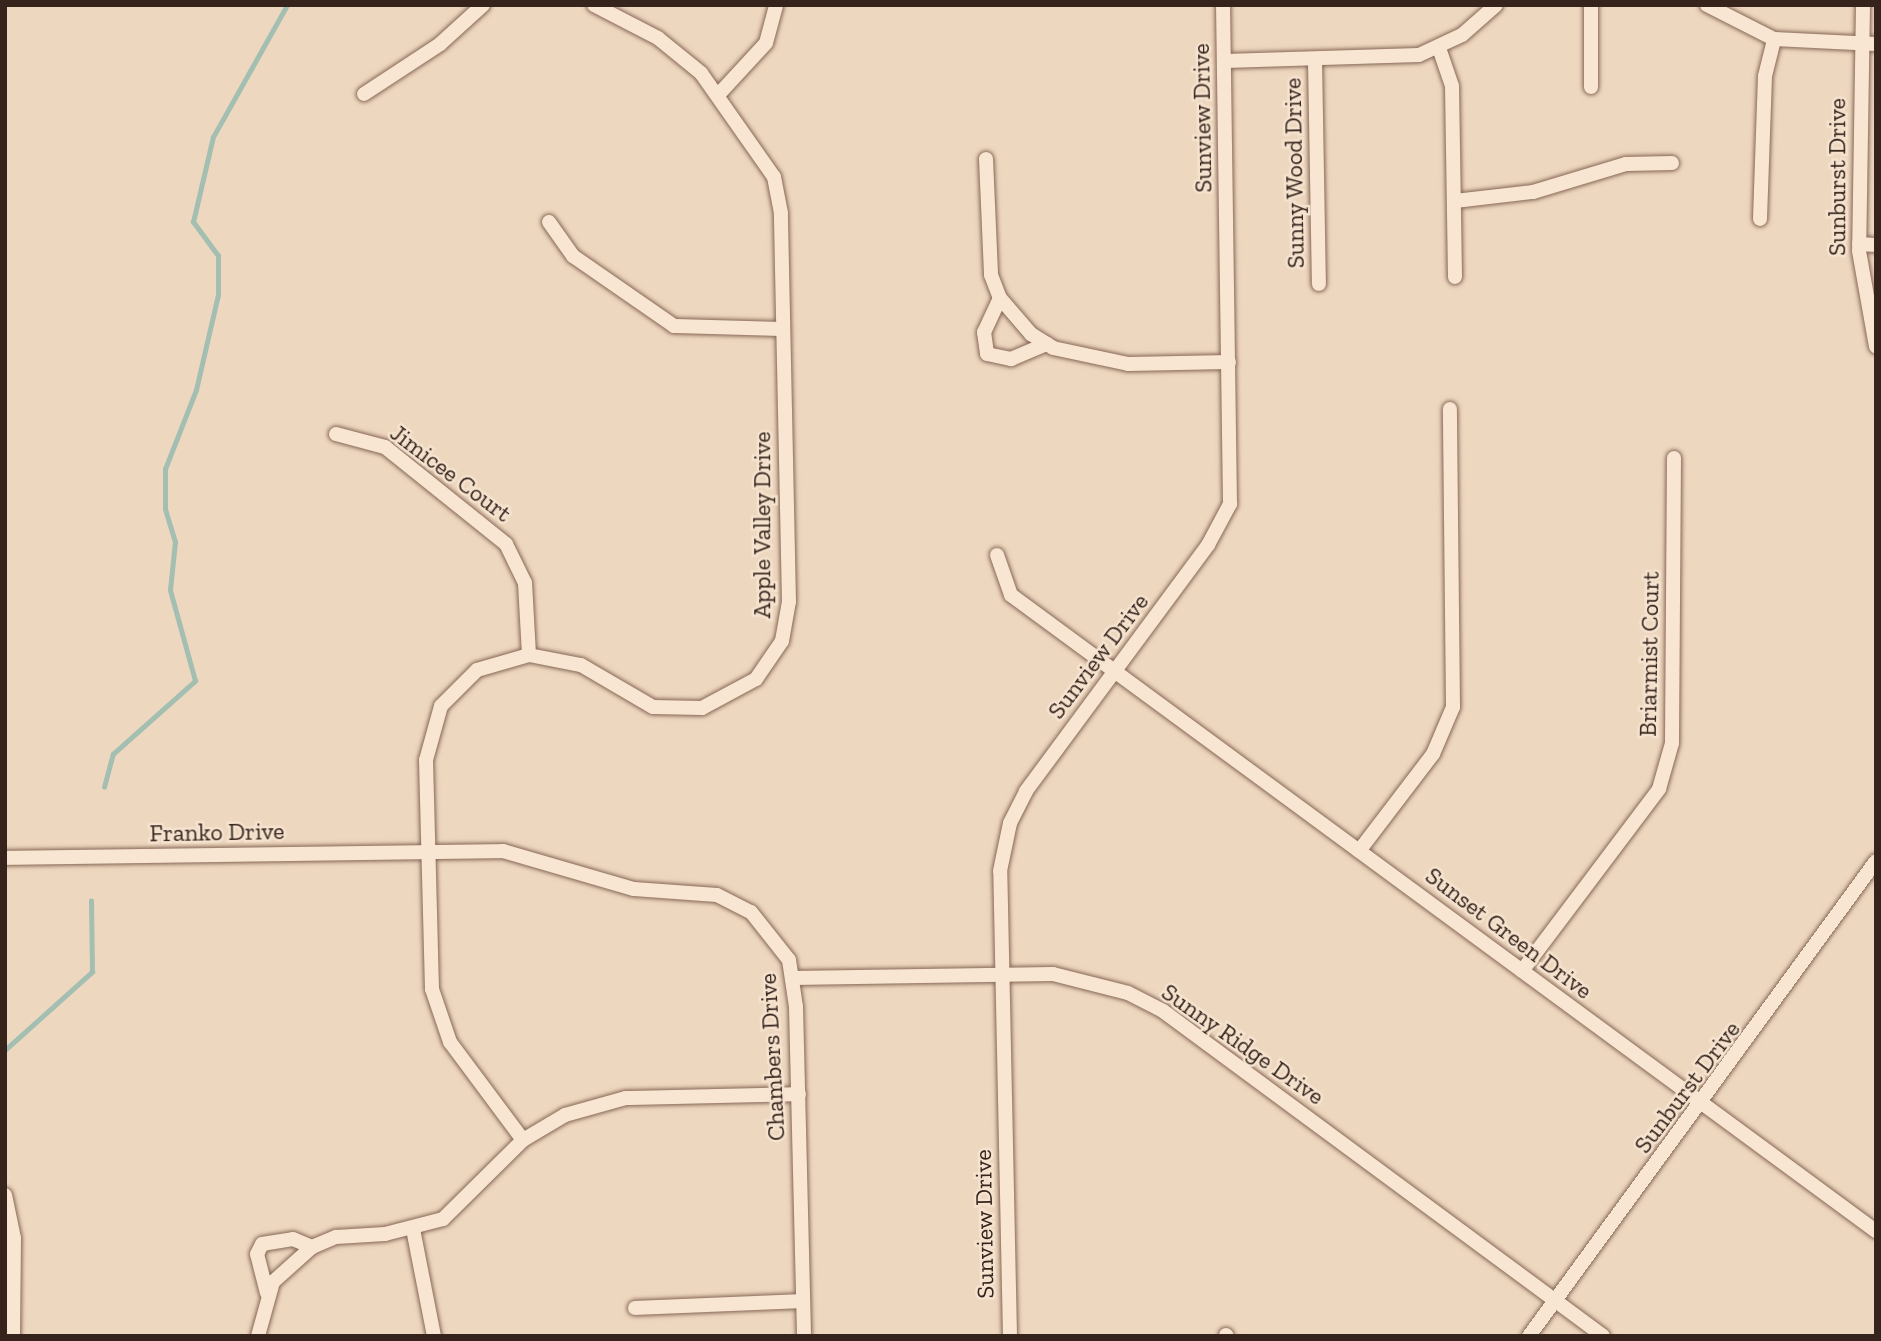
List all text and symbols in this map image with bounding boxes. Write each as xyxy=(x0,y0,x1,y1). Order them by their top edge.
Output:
street label: Sunview Drive xyxy=(1186,43,1218,193)
street label: Sunny Wood Drive xyxy=(1278,77,1310,269)
street label: Sunburst Drive xyxy=(1823,98,1851,256)
street label: Jimicee Court xyxy=(385,418,517,528)
street label: Apple Valley Drive xyxy=(748,431,776,619)
street label: Briarmist Court xyxy=(1633,571,1665,737)
street label: Sunview Drive xyxy=(1041,588,1155,724)
street label: Franko Drive xyxy=(149,816,285,848)
street label: Sunset Green Drive xyxy=(1420,861,1598,1005)
street label: Chambers Drive xyxy=(753,972,791,1142)
street label: Sunny Ridge Drive xyxy=(1156,977,1330,1111)
street label: Sunburst Drive xyxy=(1628,1015,1746,1159)
street label: Sunview Drive xyxy=(968,1149,1000,1299)

